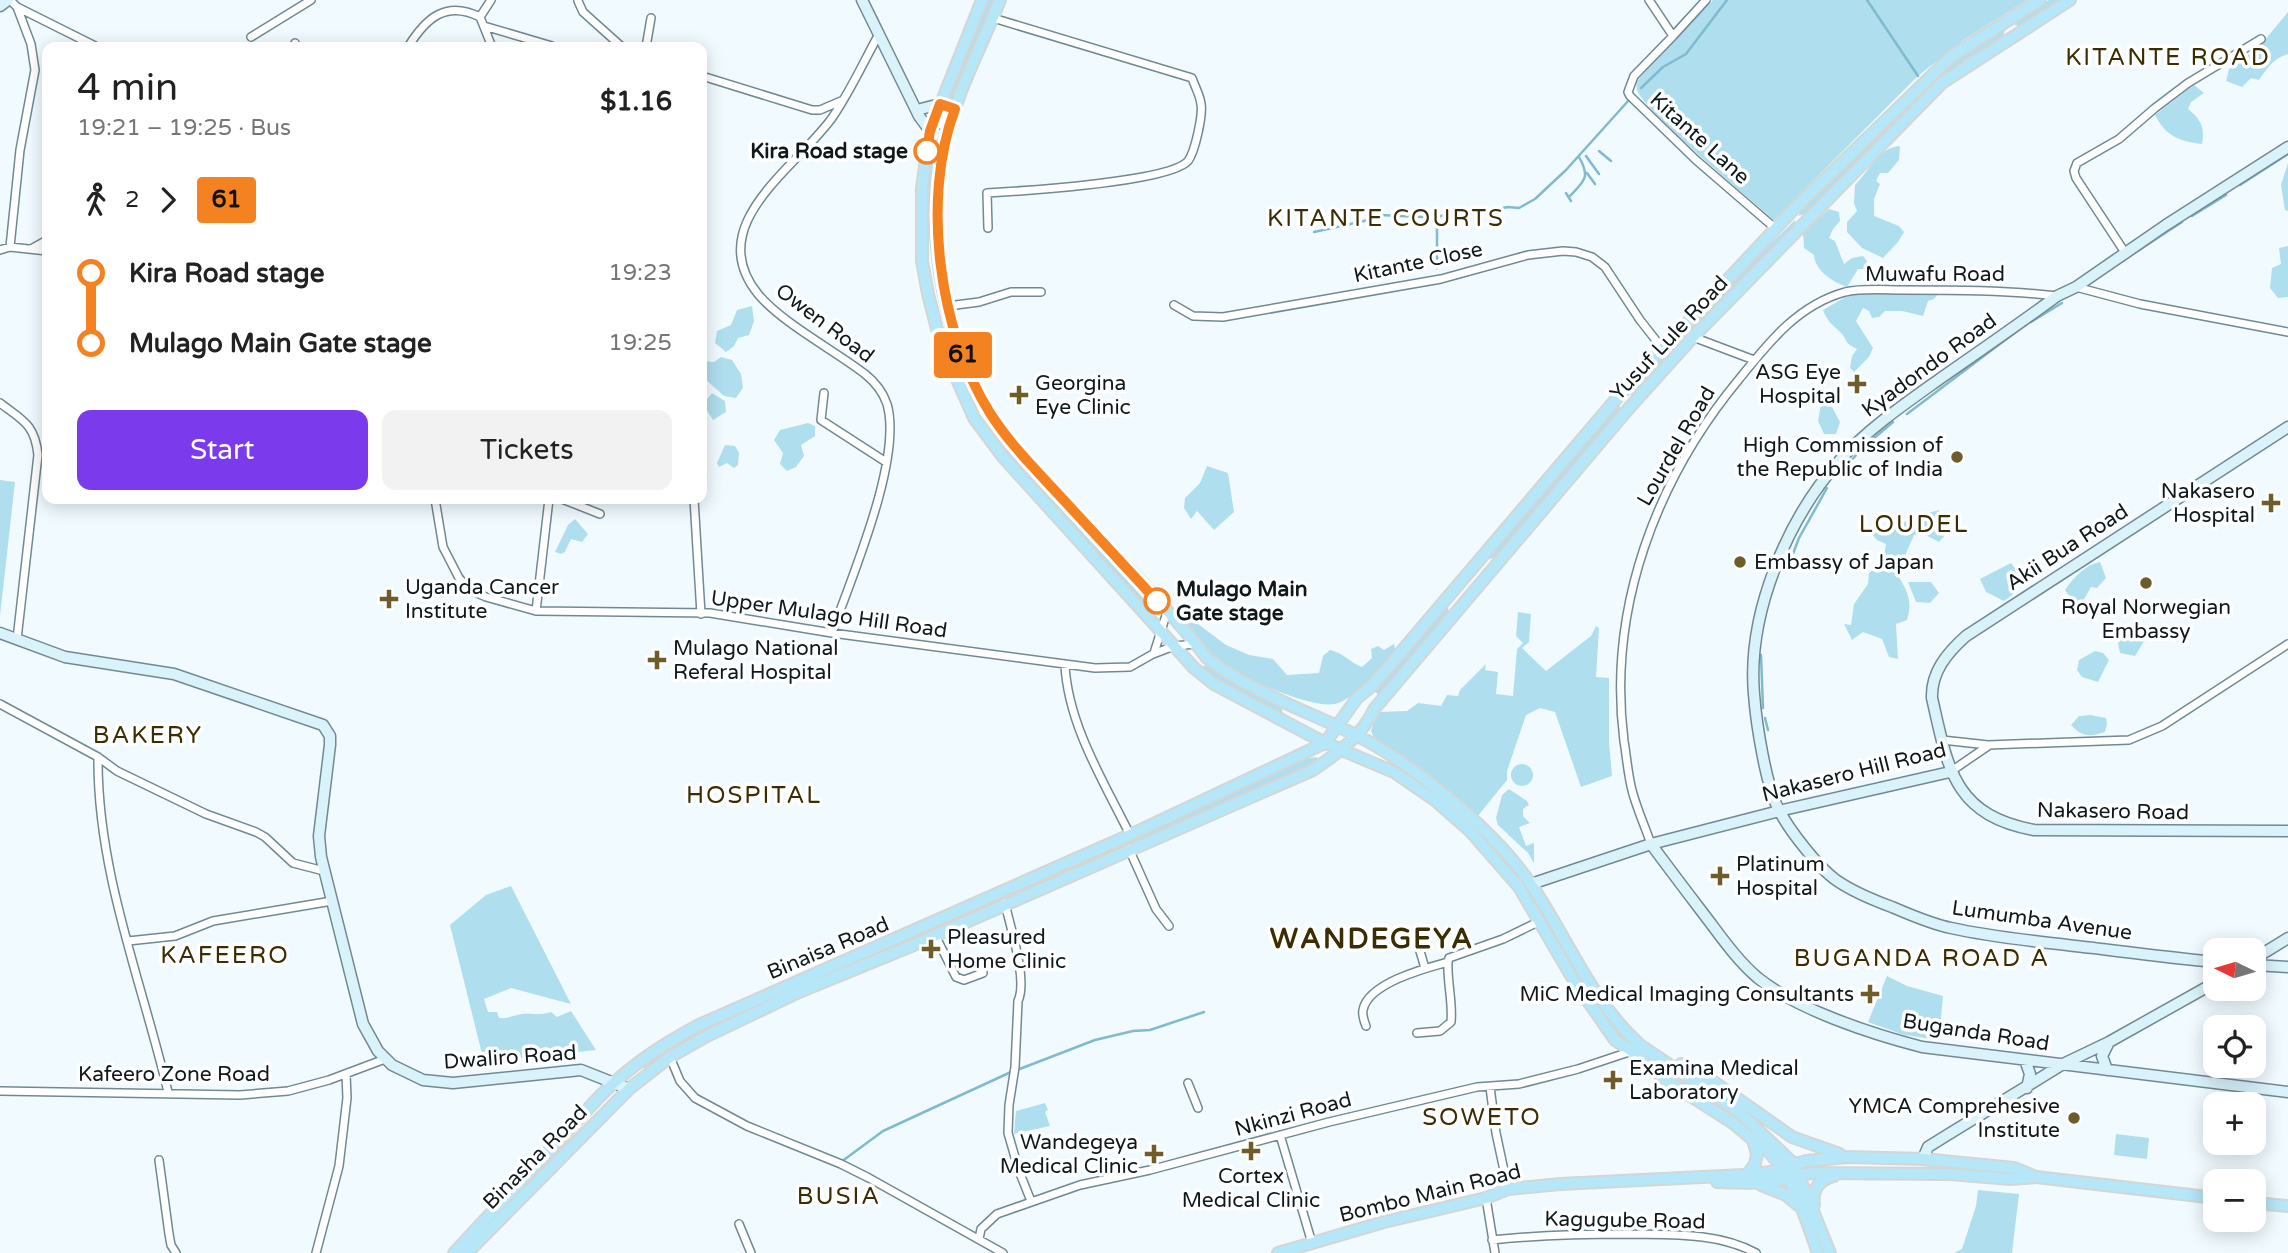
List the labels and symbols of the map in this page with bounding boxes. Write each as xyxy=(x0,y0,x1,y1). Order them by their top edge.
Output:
district label: KITANTE ROAD xyxy=(2065,43,2271,72)
street label: Kitante Lane xyxy=(1645,87,1755,190)
marker: Kira Road stage xyxy=(914,138,940,164)
place label: Kira Road stage xyxy=(750,139,908,164)
district label: KITANTE COURTS xyxy=(1267,204,1505,233)
street label: Kitante Close xyxy=(1351,237,1485,288)
street label: Muwafu Road xyxy=(1865,262,2005,287)
street label: Yusuf Lule Road xyxy=(1605,271,1734,406)
street label: Owen Road xyxy=(771,278,879,368)
street label: Kyadondo Road xyxy=(1857,308,2001,423)
line badge: 61 xyxy=(932,332,995,378)
place label: ASG Eye Hospital xyxy=(1755,360,1841,409)
place label: Georgina Eye Clinic xyxy=(1035,371,1131,420)
marker: ASG Eye Hospital xyxy=(1847,374,1867,394)
street label: Lourdel Road xyxy=(1632,382,1721,511)
marker: Georgina Eye Clinic xyxy=(1009,385,1029,405)
place label: High Commission of the Republic of India xyxy=(1737,433,1943,482)
marker: High Commission of the Republic of India xyxy=(1949,449,1965,465)
place label: Nakasero Hospital xyxy=(2161,479,2255,528)
marker: Nakasero Hospital xyxy=(2261,493,2281,513)
street label: Akii Bua Road xyxy=(2002,499,2133,596)
district label: LOUDEL xyxy=(1859,510,1969,539)
place label: Embassy of Japan xyxy=(1754,550,1934,575)
marker: Embassy of Japan xyxy=(1732,554,1748,570)
place label: Uganda Cancer Institute xyxy=(405,575,559,624)
marker: Royal Norwegian Embassy xyxy=(2138,575,2154,591)
place label: Mulago Main Gate stage xyxy=(1176,577,1307,626)
street label: Upper Mulago Hill Road xyxy=(709,586,949,643)
marker: Mulago Main Gate stage xyxy=(1144,588,1170,614)
marker: Uganda Cancer Institute xyxy=(379,589,399,609)
place label: Royal Norwegian Embassy xyxy=(2061,595,2231,644)
place label: Mulago National Referal Hospital xyxy=(673,636,839,685)
marker: Mulago National Referal Hospital xyxy=(647,650,667,670)
district label: BAKERY xyxy=(93,721,203,750)
street label: Nakasero Hill Road xyxy=(1759,737,1949,808)
district label: HOSPITAL xyxy=(686,781,822,810)
street label: Nakasero Road xyxy=(2037,798,2189,825)
place label: Platinum Hospital xyxy=(1736,852,1825,901)
marker: Platinum Hospital xyxy=(1710,866,1730,886)
street label: Lumumba Avenue xyxy=(1950,895,2134,946)
street label: Binaisa Road xyxy=(764,912,893,985)
district label: WANDEGEYA xyxy=(1270,922,1474,956)
place label: Pleasured Home Clinic xyxy=(947,925,1066,974)
north arrow xyxy=(2203,938,2266,1001)
marker: Pleasured Home Clinic xyxy=(921,939,941,959)
district label: KAFEERO xyxy=(160,941,290,970)
district label: BUGANDA ROAD A xyxy=(1794,944,2050,973)
place label: MiC Medical Imaging Consultants xyxy=(1520,982,1854,1007)
marker: MiC Medical Imaging Consultants xyxy=(1860,984,1880,1004)
street label: Buganda Road xyxy=(1901,1009,2051,1056)
street label: Dwaliro Road xyxy=(443,1040,577,1075)
place label: Examina Medical Laboratory xyxy=(1629,1056,1799,1105)
street label: Kafeero Zone Road xyxy=(78,1062,270,1087)
marker: Examina Medical Laboratory xyxy=(1603,1070,1623,1090)
street label: Nkinzi Road xyxy=(1232,1087,1354,1142)
place label: YMCA Comprehesive Institute xyxy=(1849,1094,2060,1143)
street label: Binasha Road xyxy=(478,1100,593,1215)
district label: SOWETO xyxy=(1422,1103,1542,1132)
marker: YMCA Comprehesive Institute xyxy=(2066,1110,2082,1126)
place label: Wandegeya Medical Clinic xyxy=(1000,1130,1138,1179)
marker: Cortex Medical Clinic xyxy=(1241,1141,1261,1161)
marker: Wandegeya Medical Clinic xyxy=(1144,1144,1164,1164)
street label: Bombo Main Road xyxy=(1337,1159,1524,1228)
place label: Cortex Medical Clinic xyxy=(1182,1164,1320,1213)
district label: BUSIA xyxy=(797,1182,881,1211)
street label: Kagugube Road xyxy=(1544,1207,1706,1234)

